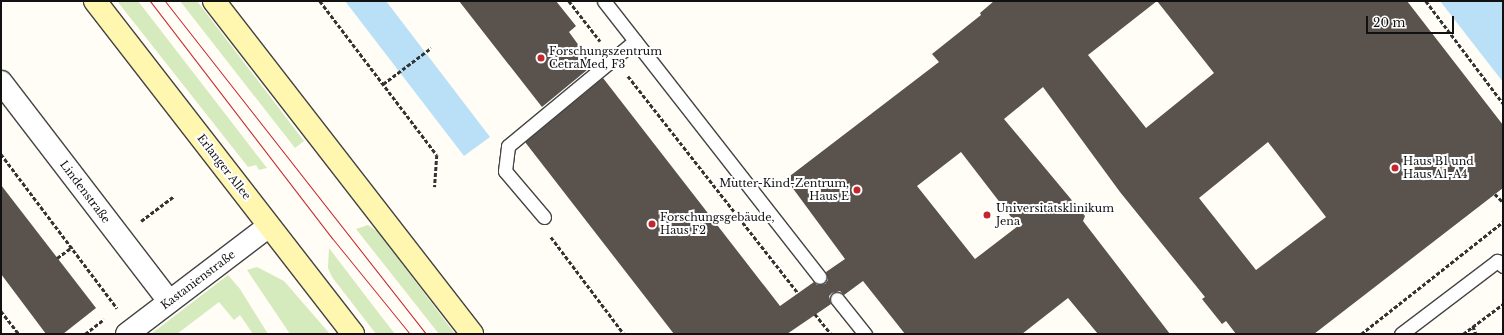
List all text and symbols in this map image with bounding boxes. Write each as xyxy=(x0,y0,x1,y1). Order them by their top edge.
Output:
scale bar xyxy=(1368,8,1456,34)
text: 20 m xyxy=(1373,15,1405,30)
place label: Forschungszentrum CetraMed, F3 xyxy=(549,45,662,71)
marker: Forschungszentrum CetraMed, F3 xyxy=(536,53,546,63)
street label: Erlanger Allee xyxy=(194,131,254,203)
place label: Haus B1 und Haus A1-A4 xyxy=(1403,155,1474,181)
street label: Lindenstraße xyxy=(57,158,113,226)
marker: Haus B1 und Haus A1-A4 xyxy=(1390,163,1400,173)
place label: Mutter-Kind-Zentrum, Haus E xyxy=(719,177,849,203)
marker: Mutter-Kind-Zentrum, Haus E xyxy=(852,185,862,195)
place label: Universitätsklinikum Jena xyxy=(996,202,1114,228)
marker: Universitätsklinikum Jena xyxy=(981,209,993,221)
place label: Forschungsgebäude, Haus F2 xyxy=(660,211,775,237)
marker: Forschungsgebäude, Haus F2 xyxy=(647,219,657,229)
street label: Kastanienstraße xyxy=(158,248,238,312)

